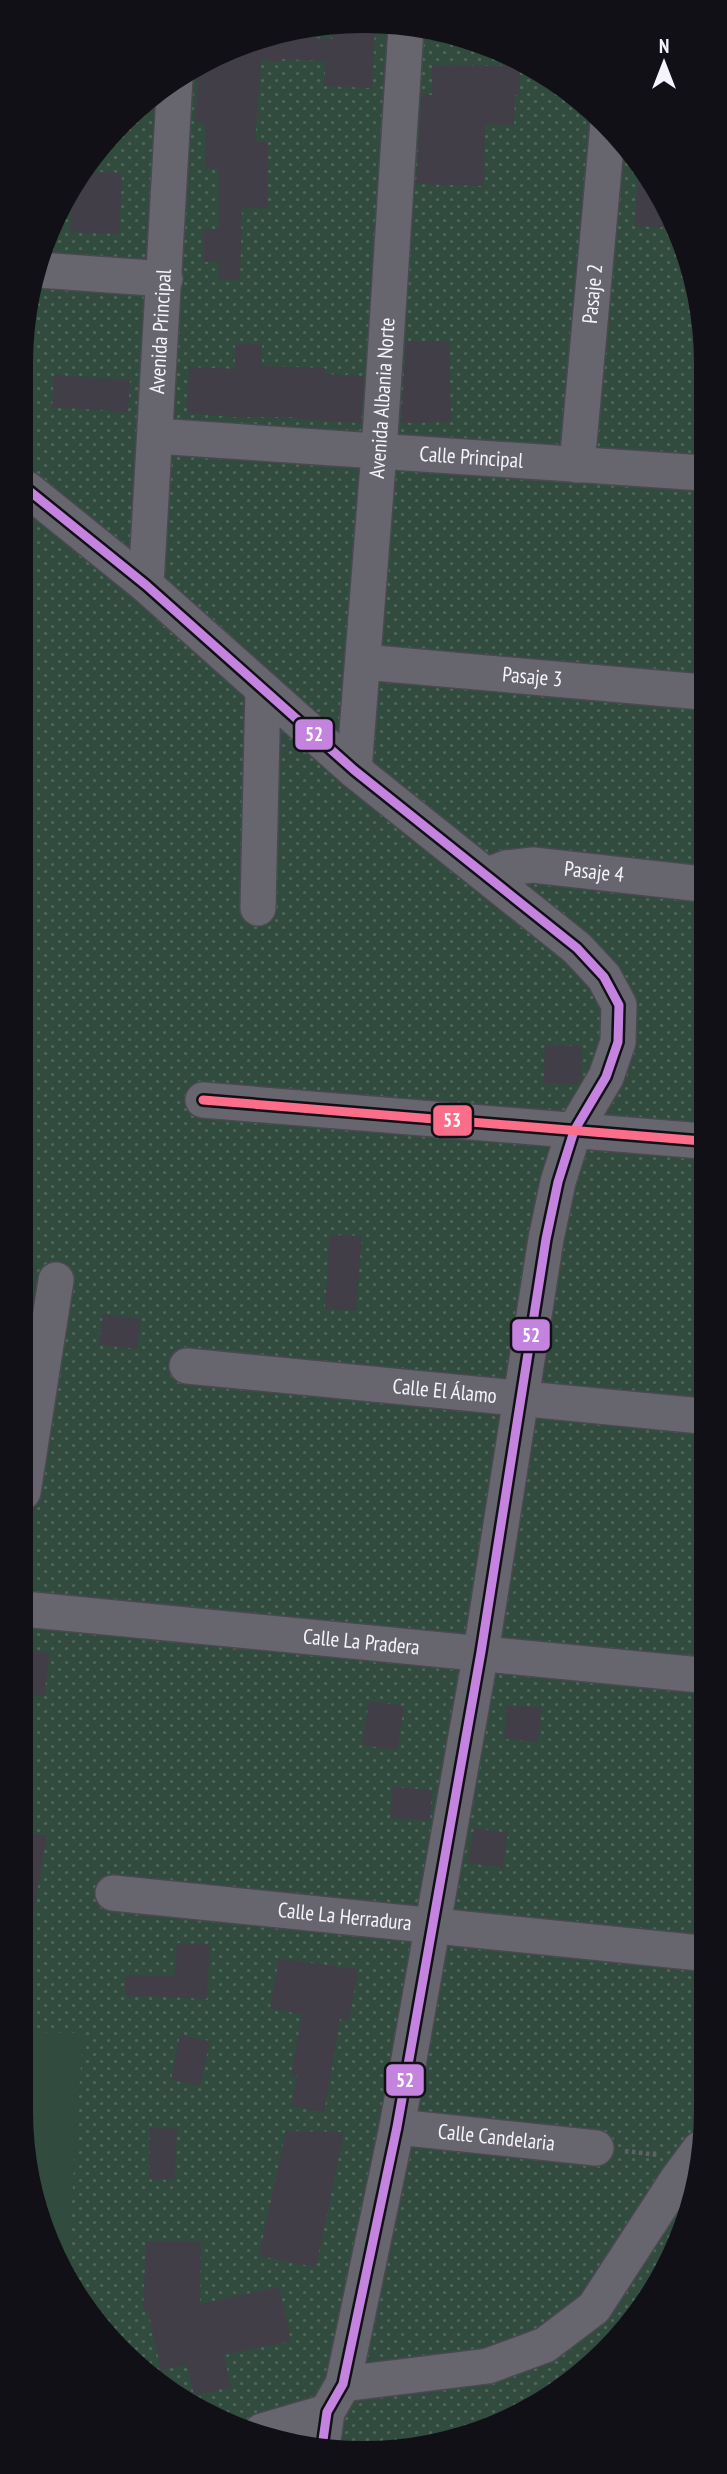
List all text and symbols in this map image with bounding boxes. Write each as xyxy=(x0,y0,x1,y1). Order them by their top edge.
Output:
north arrow xyxy=(629,28,699,98)
text: N xyxy=(659,34,669,58)
street label: Pasaje 2 xyxy=(576,263,608,325)
street label: Avenida Principal xyxy=(143,268,177,394)
street label: Avenida Albania Norte xyxy=(363,317,401,480)
street label: Calle Principal xyxy=(419,440,524,474)
street label: Pasaje 3 xyxy=(501,660,563,693)
line badge: 52 xyxy=(294,718,334,751)
text: 52 xyxy=(305,722,323,746)
street label: Pasaje 4 xyxy=(563,855,626,888)
line badge: 53 xyxy=(432,1104,473,1137)
text: 53 xyxy=(443,1108,461,1132)
line badge: 52 xyxy=(511,1318,551,1352)
text: 52 xyxy=(522,1323,540,1347)
street label: Calle El Álamo xyxy=(392,1372,498,1409)
street label: Calle La Pradera xyxy=(302,1622,421,1661)
street label: Calle La Herradura xyxy=(277,1896,413,1936)
line badge: 52 xyxy=(385,2063,425,2097)
text: 52 xyxy=(396,2068,414,2092)
street label: Calle Candelaria xyxy=(437,2117,556,2157)

